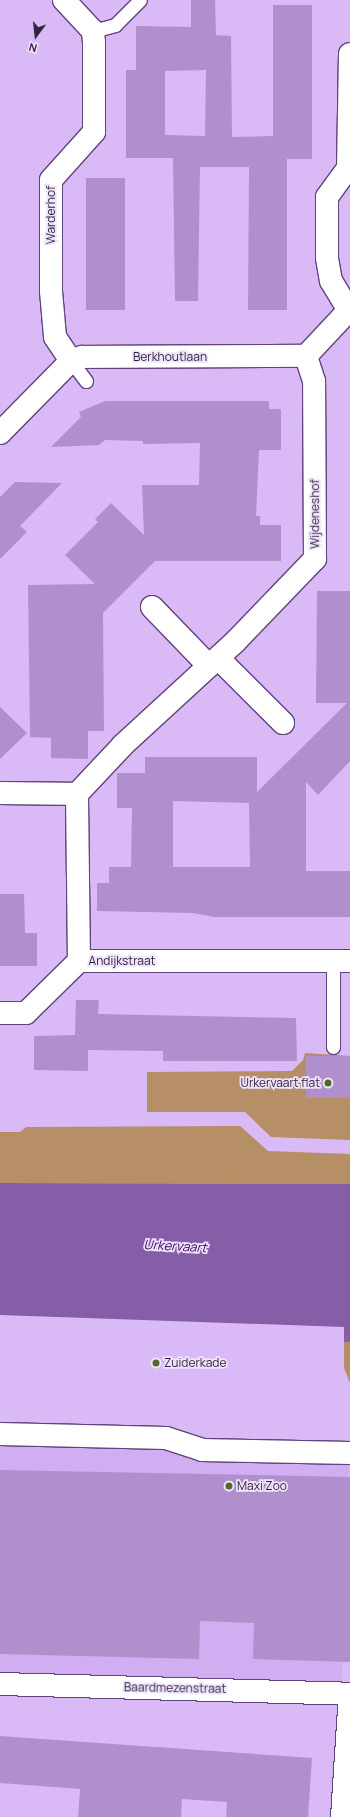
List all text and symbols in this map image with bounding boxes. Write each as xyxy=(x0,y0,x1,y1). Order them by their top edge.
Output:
north arrow xyxy=(16,16,56,56)
text: N xyxy=(27,40,39,56)
street label: Warderhof xyxy=(44,186,58,244)
street label: Berkhoutlaan xyxy=(133,350,207,364)
street label: Wijdeneshof xyxy=(308,479,322,549)
street label: Andijkstraat xyxy=(89,954,155,968)
place label: Urkervaart flat xyxy=(241,1076,320,1090)
marker: Urkervaart flat xyxy=(323,1078,333,1088)
water label: Urkervaart xyxy=(143,1237,207,1255)
place label: Zuiderkade xyxy=(164,1356,226,1370)
marker: Zuiderkade xyxy=(151,1358,161,1368)
place label: Maxi Zoo xyxy=(237,1479,287,1493)
marker: Maxi Zoo xyxy=(224,1481,234,1491)
street label: Baardmezenstraat xyxy=(124,1680,226,1696)

